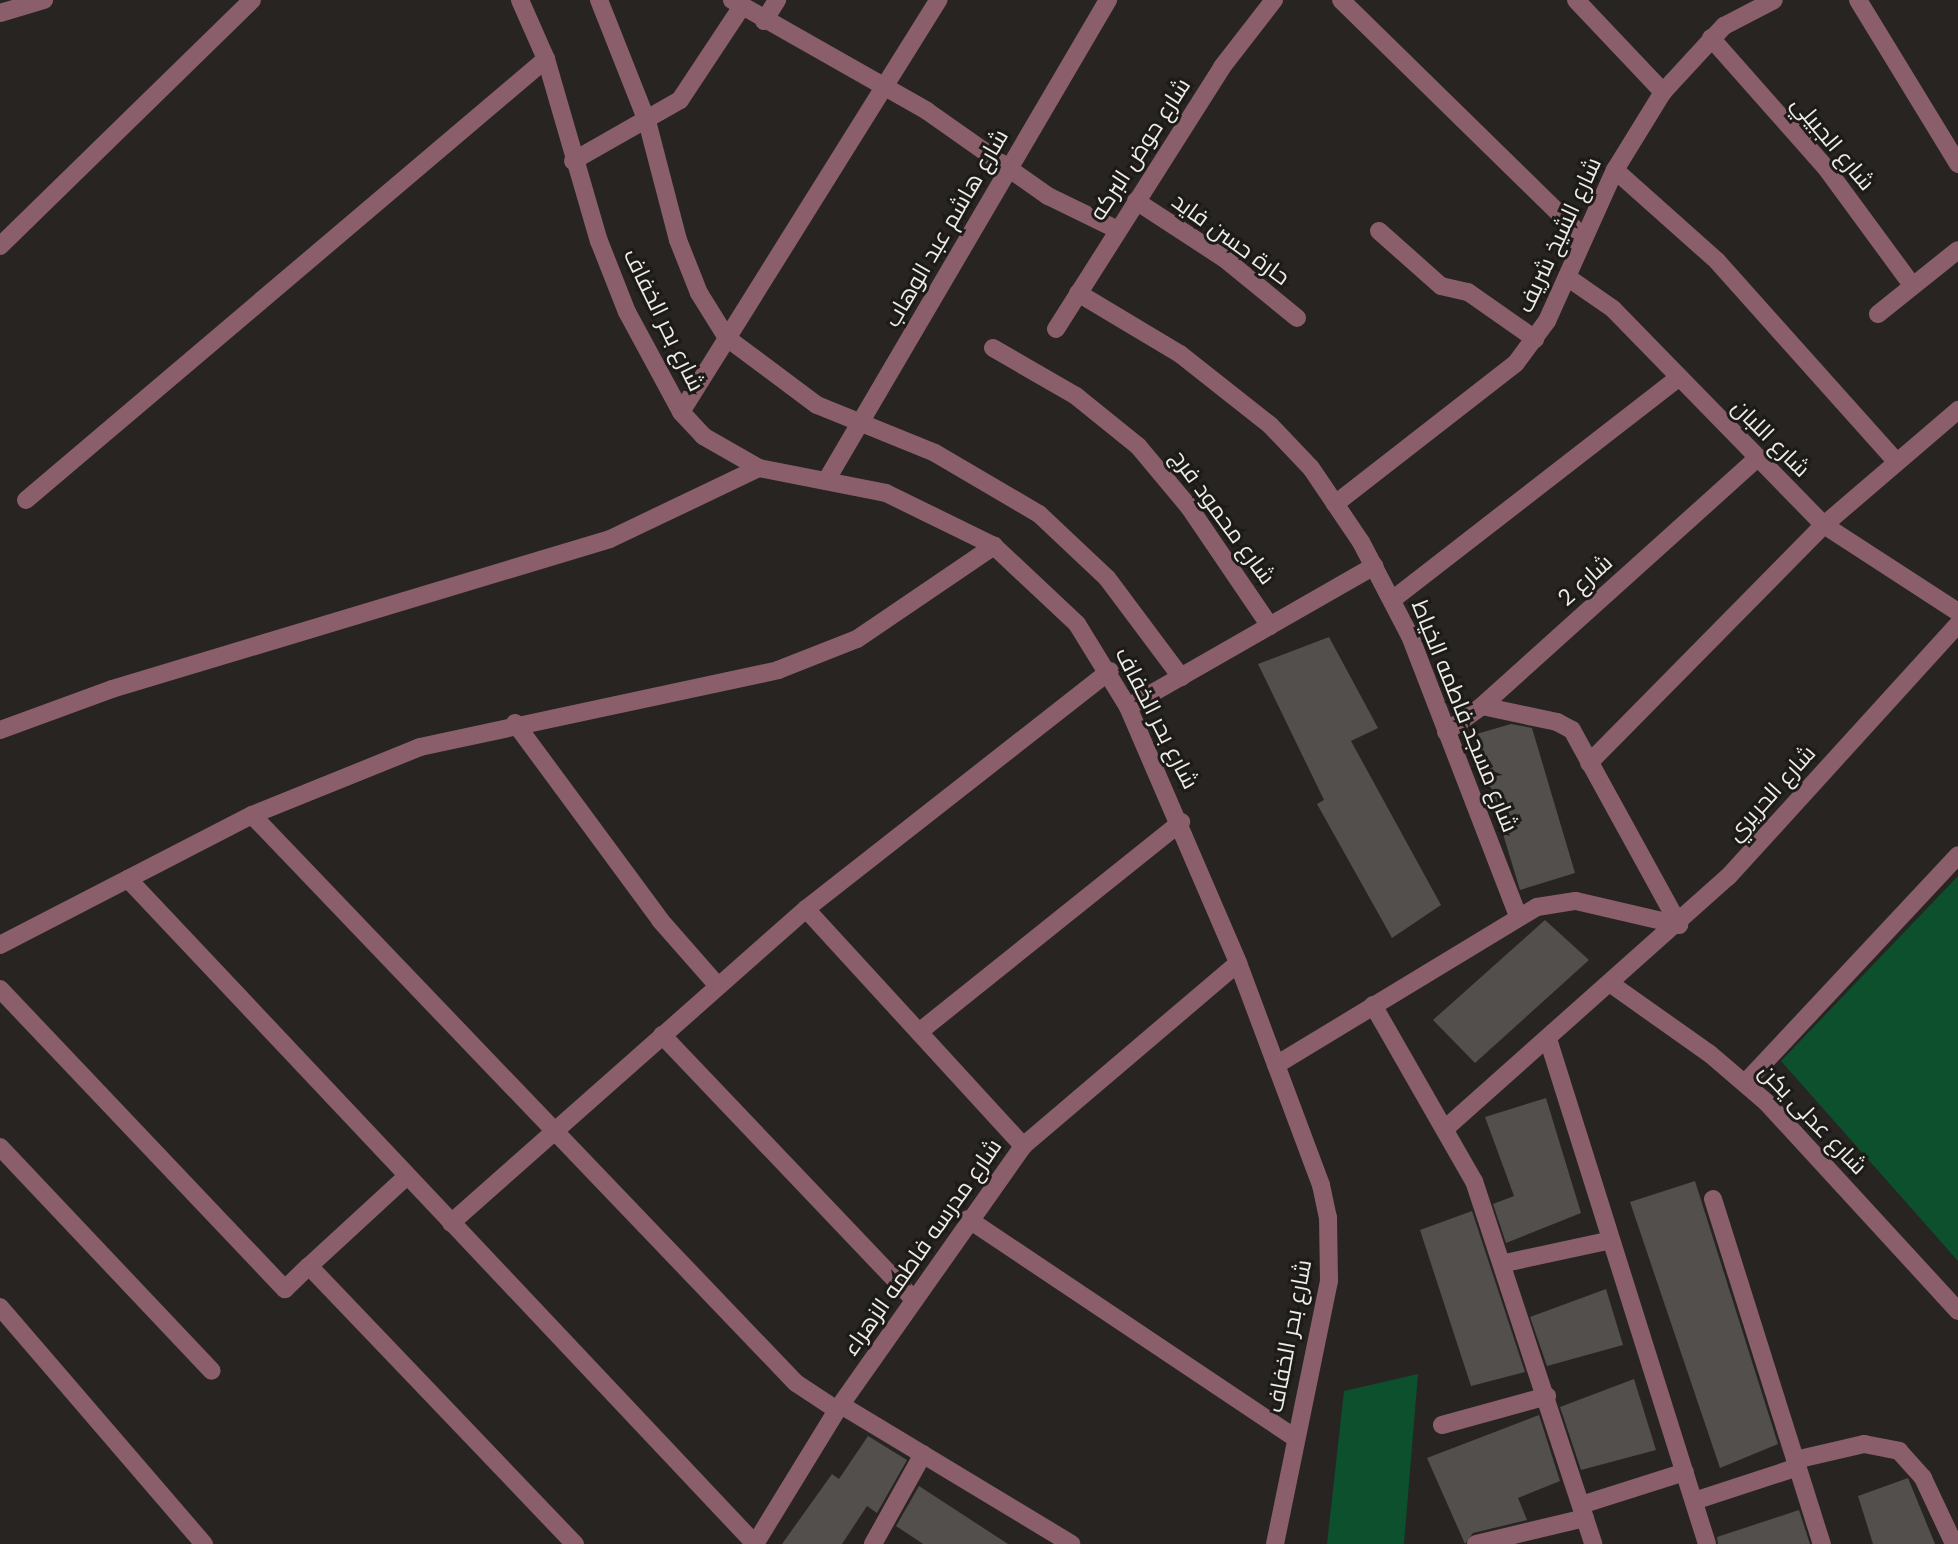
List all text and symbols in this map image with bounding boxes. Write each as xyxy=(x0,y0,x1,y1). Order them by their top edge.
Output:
street label: شارع حوض البركه xyxy=(1084,73,1196,225)
street label: شارع الجبيلي xyxy=(1786,90,1880,196)
street label: شارع هاشم عبد الوهاب xyxy=(878,124,1014,332)
street label: شارع الشيخ شريف xyxy=(1511,153,1607,317)
street label: حارة حسن فايد xyxy=(1167,187,1295,291)
street label: شارع بحر الخفاف xyxy=(618,244,710,396)
street label: شارع اللبان xyxy=(1726,393,1816,483)
street label: شارع محمود فرج xyxy=(1165,444,1281,590)
street label: شارع 2 xyxy=(1552,548,1618,612)
street label: شارع مسجد فاطمه الخياط xyxy=(1406,596,1524,836)
street label: شارع بحر الخفاف xyxy=(1109,643,1205,793)
street label: شارع الحريري xyxy=(1721,739,1821,847)
street label: شارع عدلى يكن xyxy=(1753,1058,1873,1180)
street label: شارع مدرسه فاطمه الزهراء xyxy=(837,1133,1007,1361)
street label: شارع بحر الخفاف xyxy=(1261,1257,1317,1415)

